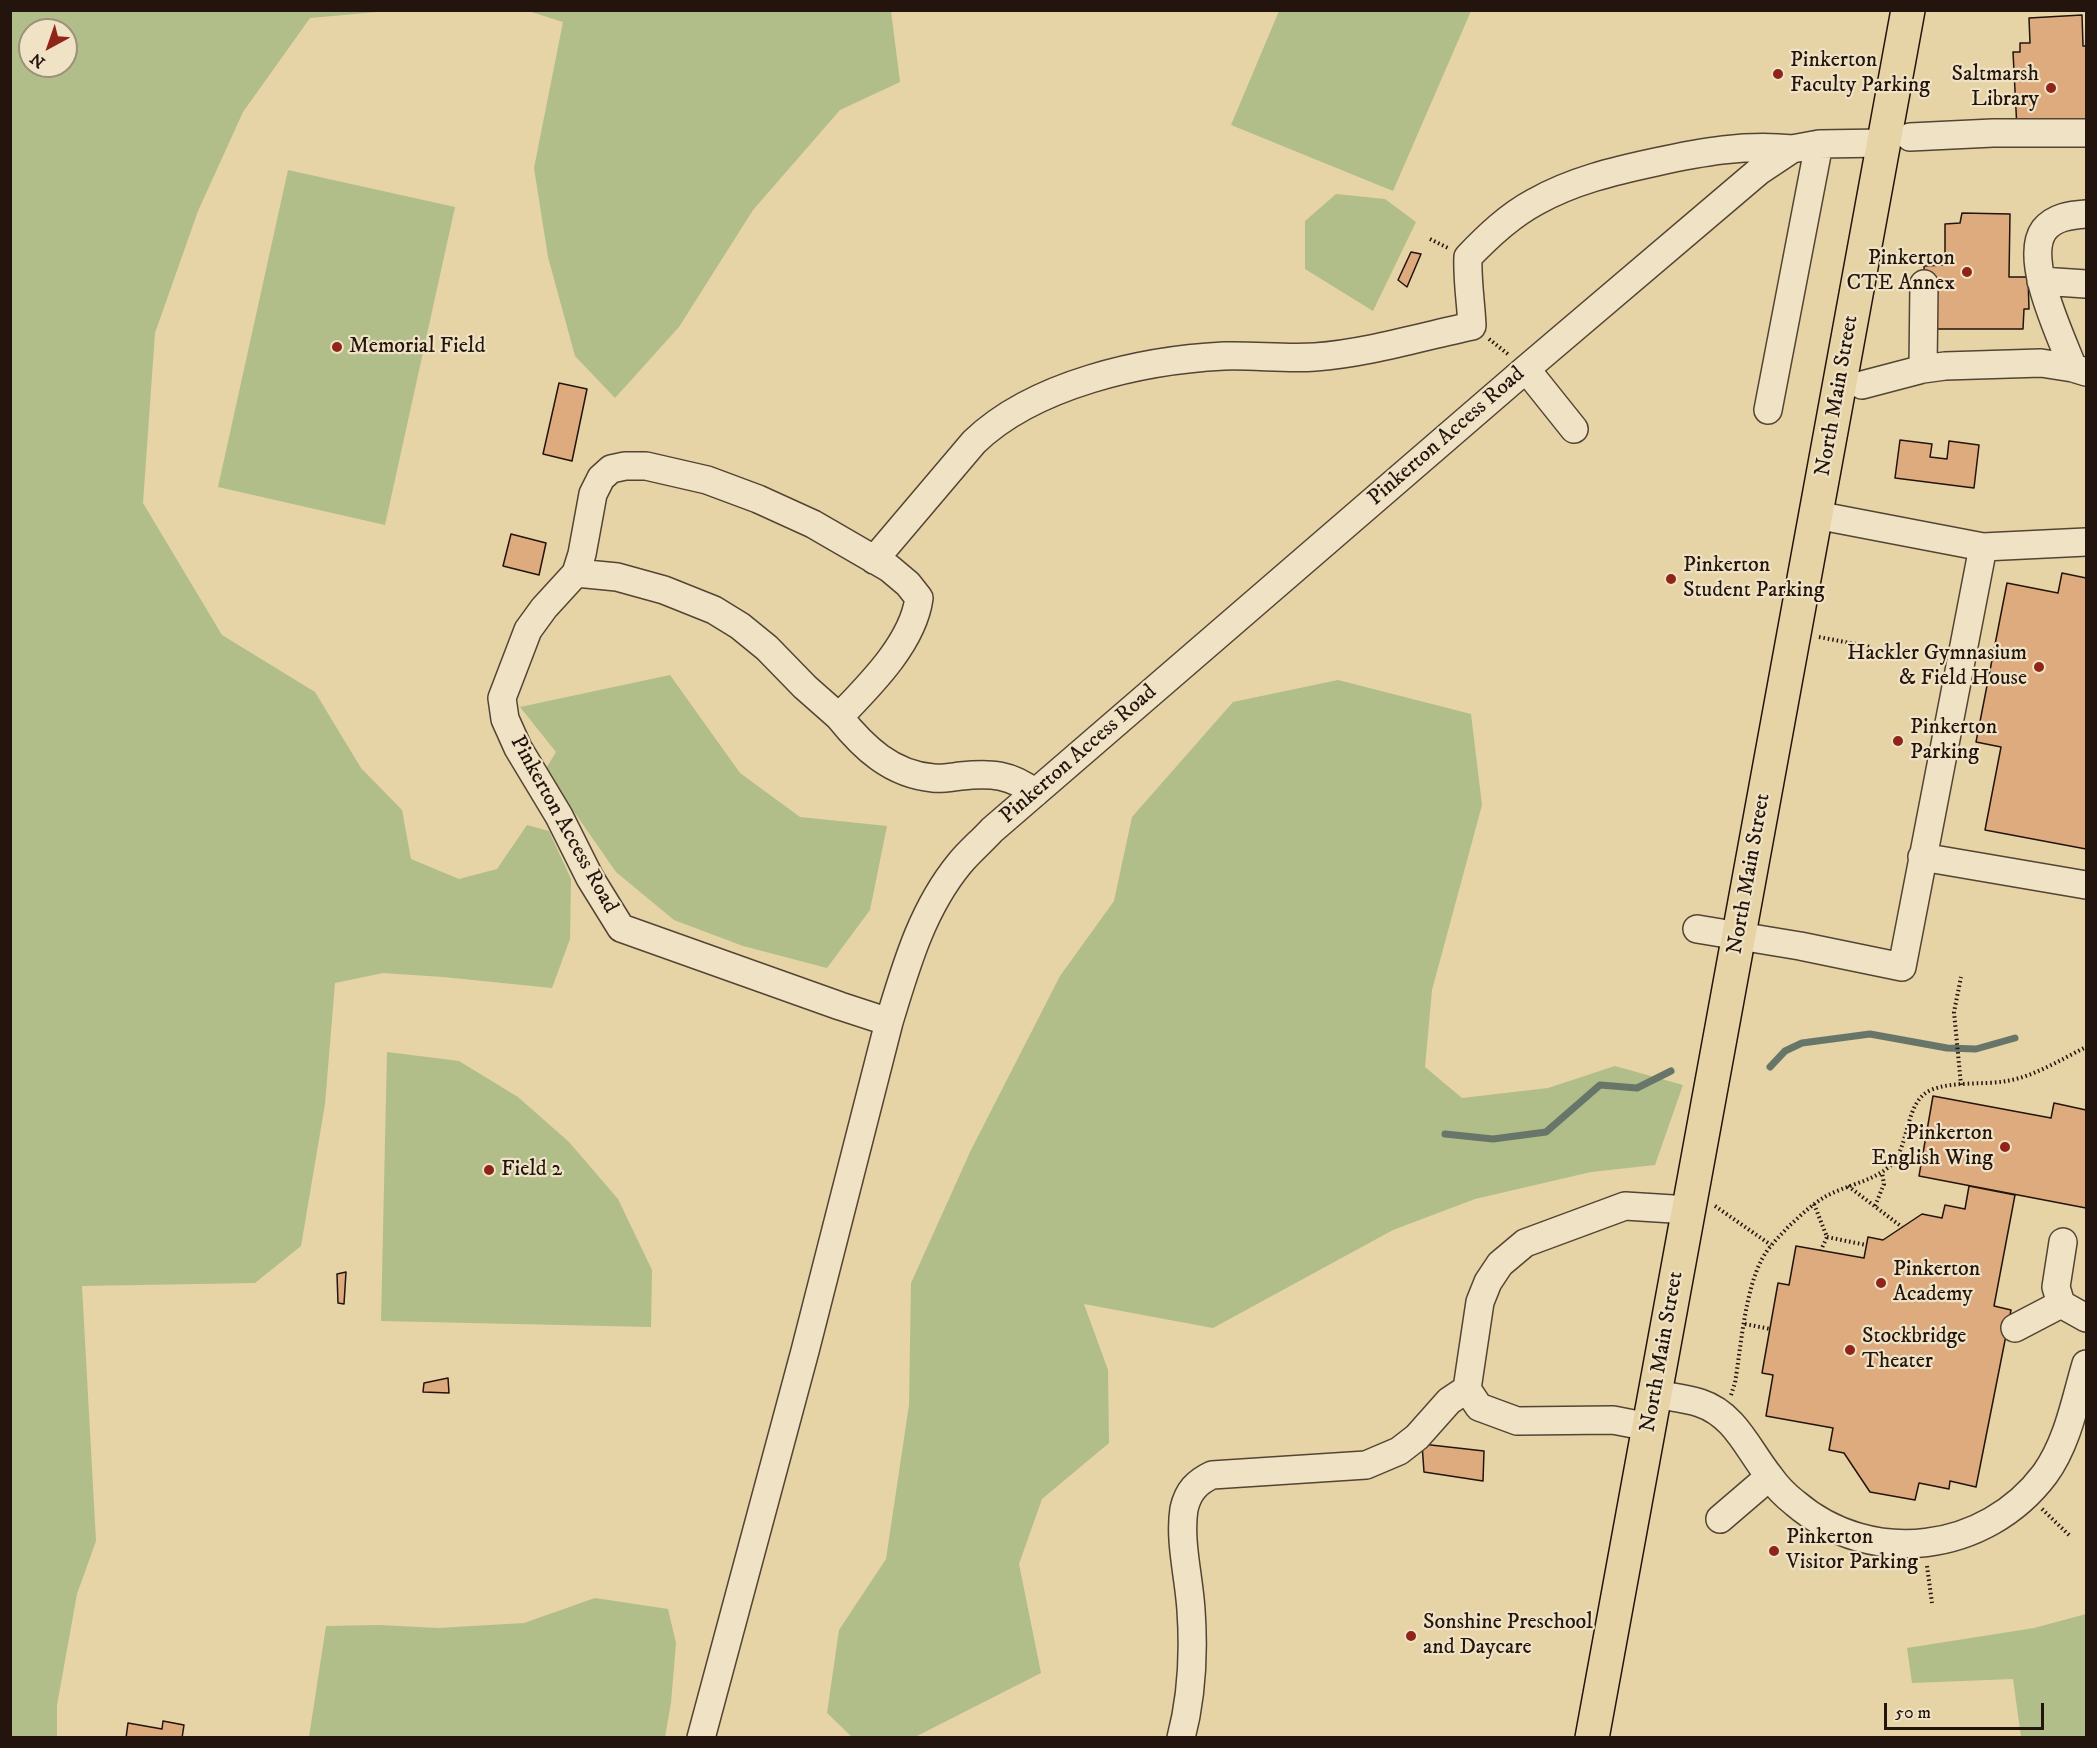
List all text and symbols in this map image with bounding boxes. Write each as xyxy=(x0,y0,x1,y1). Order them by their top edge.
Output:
north arrow xyxy=(18,18,78,78)
text: N xyxy=(26,48,49,72)
place label: Pinkerton Faculty Parking xyxy=(1790,48,1930,100)
place label: Saltmarsh Library xyxy=(1952,62,2039,113)
marker: Pinkerton Faculty Parking xyxy=(1771,67,1785,81)
marker: Saltmarsh Library xyxy=(2044,81,2058,95)
place label: Pinkerton CTE Annex xyxy=(1847,246,1955,298)
marker: Pinkerton CTE Annex xyxy=(1960,265,1974,279)
street label: North Main Street xyxy=(1811,313,1865,479)
place label: Memorial Field xyxy=(349,334,485,360)
marker: Memorial Field xyxy=(330,340,344,354)
street label: Pinkerton Access Road xyxy=(1363,362,1531,512)
place label: Pinkerton Student Parking xyxy=(1683,553,1824,604)
marker: Pinkerton Student Parking xyxy=(1664,572,1678,586)
place label: Hackler Gymnasium & Field House xyxy=(1847,641,2027,692)
marker: Hackler Gymnasium & Field House xyxy=(2032,660,2046,674)
street label: Pinkerton Access Road xyxy=(995,680,1163,830)
place label: Pinkerton Parking xyxy=(1910,715,1997,766)
street label: Pinkerton Access Road xyxy=(503,732,623,918)
marker: Pinkerton Parking xyxy=(1891,734,1905,748)
street label: North Main Street xyxy=(1723,791,1777,957)
place label: Pinkerton English Wing xyxy=(1871,1121,1993,1172)
marker: Pinkerton English Wing xyxy=(1998,1140,2012,1154)
place label: Field 2 xyxy=(501,1157,562,1183)
marker: Field 2 xyxy=(482,1163,496,1177)
place label: Pinkerton Academy xyxy=(1893,1257,1980,1308)
street label: North Main Street xyxy=(1636,1269,1690,1435)
marker: Pinkerton Academy xyxy=(1874,1276,1888,1290)
place label: Stockbridge Theater xyxy=(1862,1324,1966,1376)
marker: Stockbridge Theater xyxy=(1843,1343,1857,1357)
place label: Pinkerton Visitor Parking xyxy=(1786,1525,1918,1576)
marker: Pinkerton Visitor Parking xyxy=(1767,1544,1781,1558)
place label: Sonshine Preschool and Daycare xyxy=(1423,1610,1593,1662)
marker: Sonshine Preschool and Daycare xyxy=(1404,1629,1418,1643)
scale bar xyxy=(1887,1691,2048,1729)
text: 50 m xyxy=(1895,1702,1931,1724)

